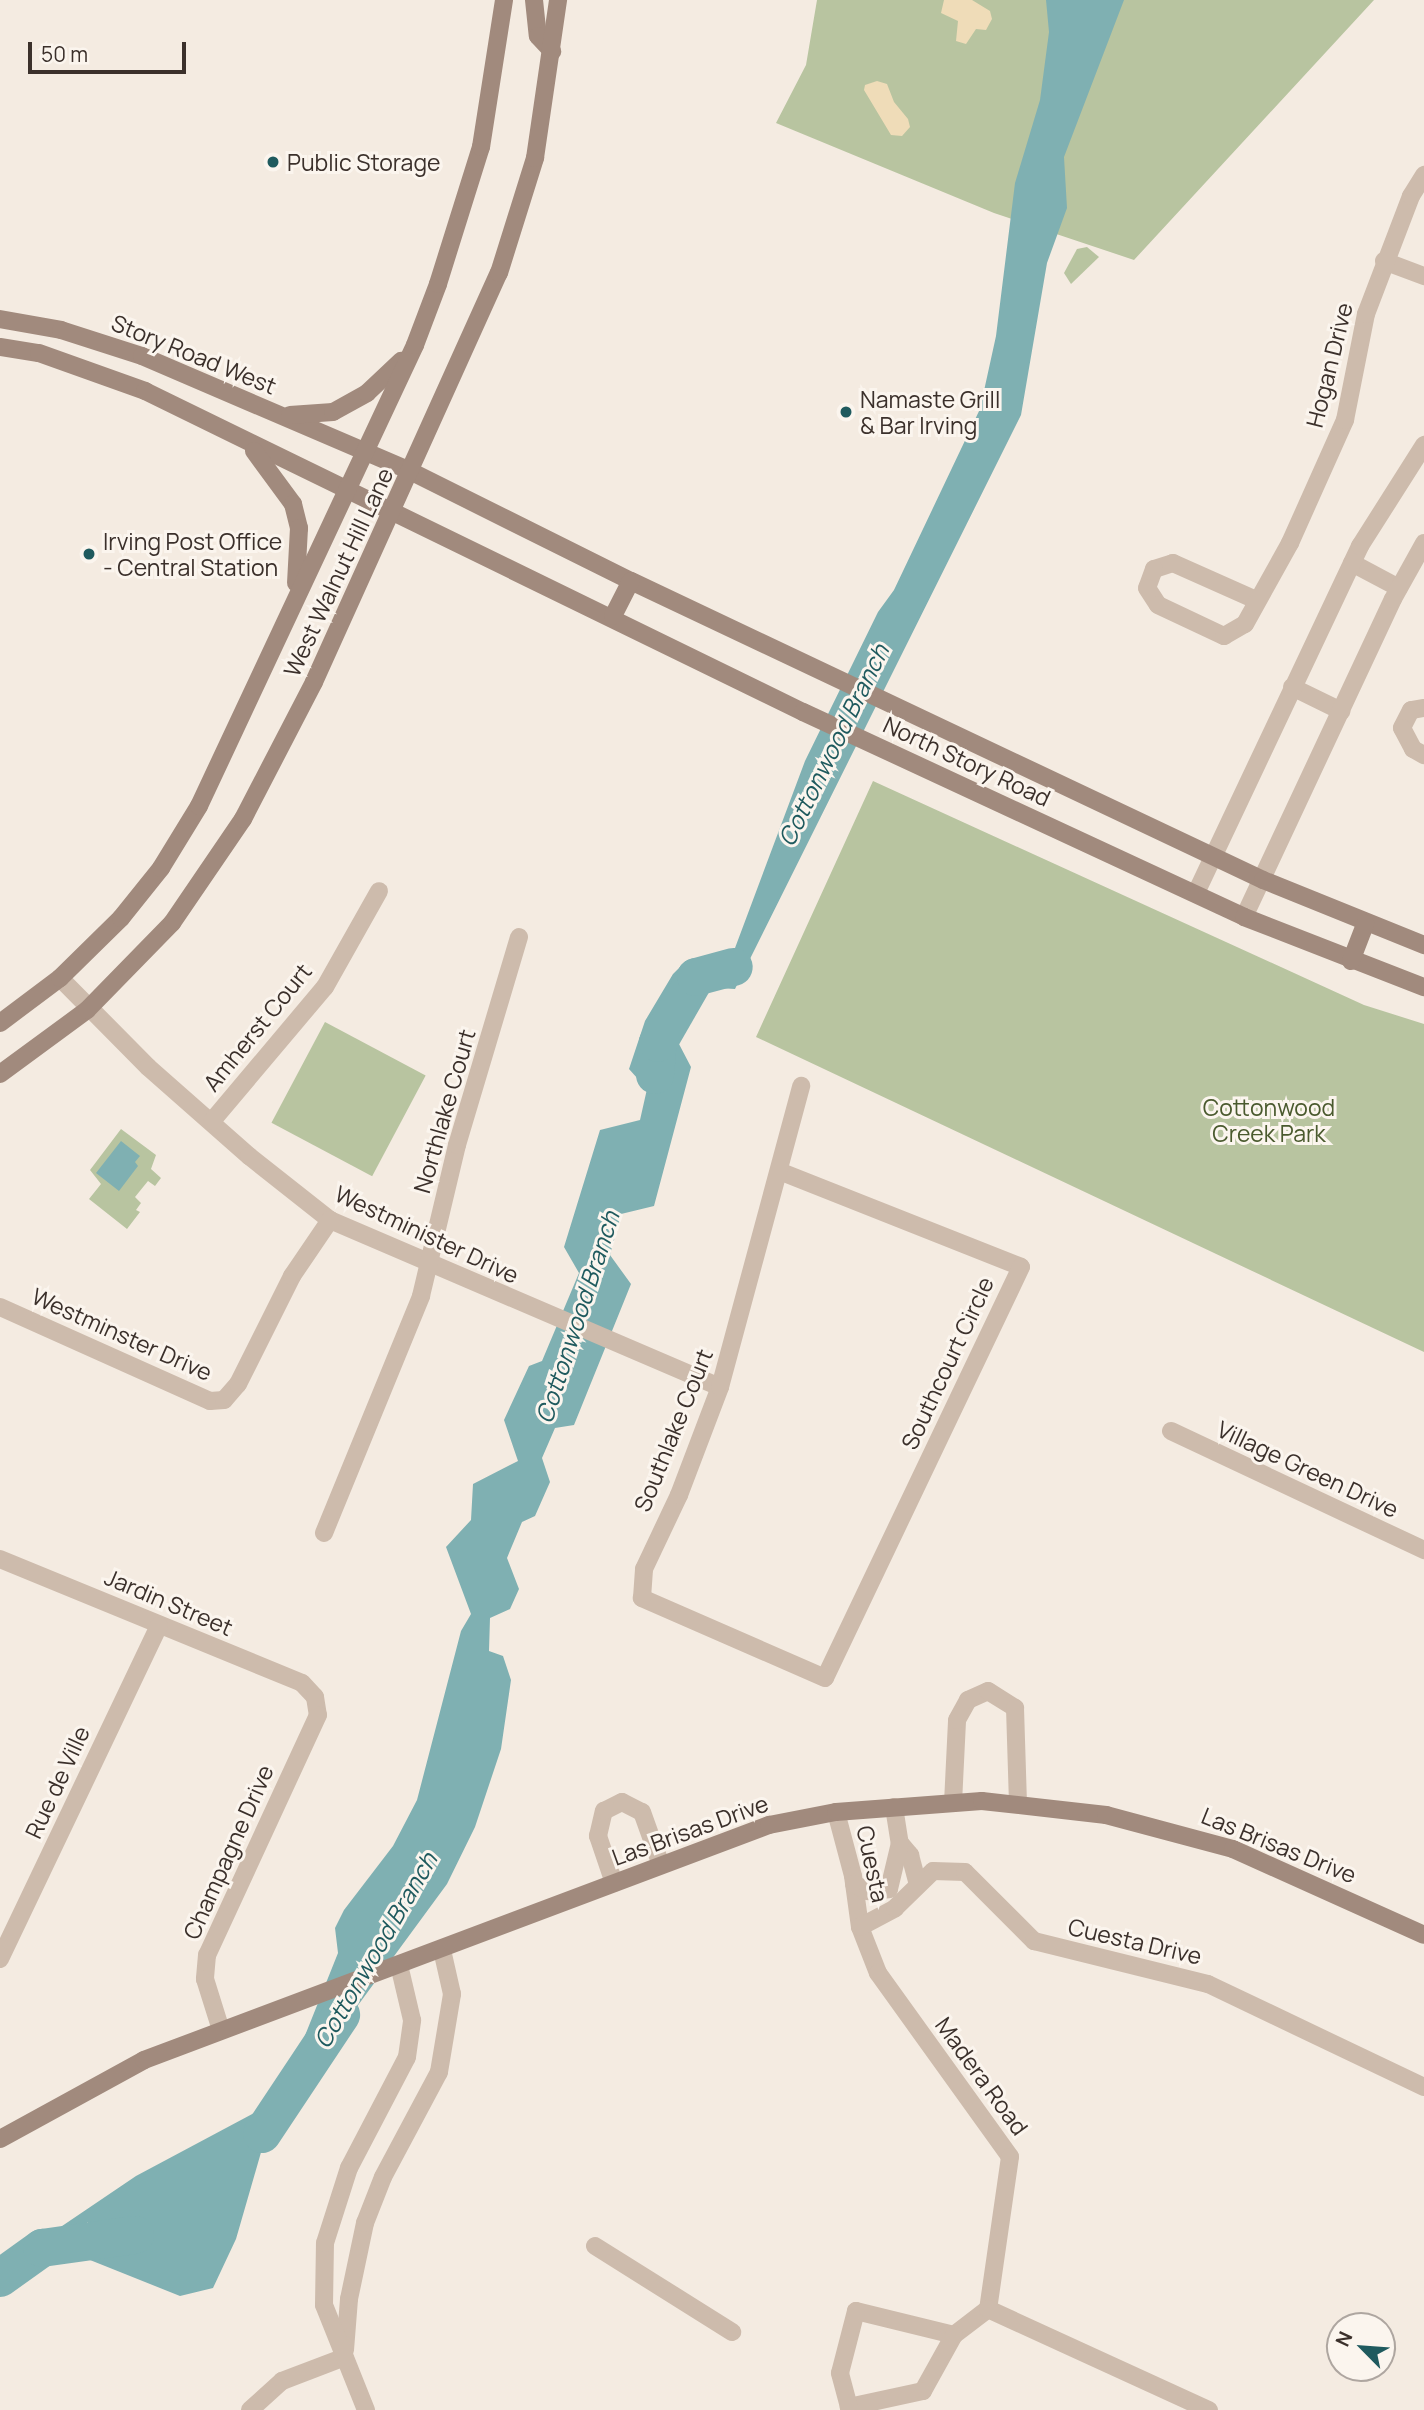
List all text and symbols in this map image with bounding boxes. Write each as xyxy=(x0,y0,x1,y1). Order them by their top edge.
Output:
scale bar xyxy=(32,28,189,72)
text: 50 m xyxy=(41,40,88,68)
place label: Public Storage xyxy=(287,148,440,176)
marker: Public Storage xyxy=(265,154,281,170)
street label: Hogan Drive xyxy=(1300,300,1358,430)
street label: Story Road West xyxy=(108,308,280,400)
place label: Namaste Grill & Bar Irving xyxy=(860,385,1000,439)
marker: Namaste Grill & Bar Irving xyxy=(838,404,854,420)
street label: West Walnut Hill Lane xyxy=(277,463,399,681)
place label: Irving Post Office - Central Station xyxy=(103,527,282,581)
marker: Irving Post Office - Central Station xyxy=(81,546,97,562)
water label: Cottonwood Branch xyxy=(772,639,894,851)
street label: North Story Road xyxy=(879,710,1055,812)
street label: Amherst Court xyxy=(197,958,317,1096)
street label: Northlake Court xyxy=(407,1026,481,1196)
park label: Cottonwood Creek Park xyxy=(1203,1093,1335,1147)
street label: Westminister Drive xyxy=(331,1179,523,1289)
water label: Cottonwood Branch xyxy=(529,1208,625,1426)
street label: Southcourt Circle xyxy=(895,1272,999,1454)
street label: Westminster Drive xyxy=(28,1282,216,1386)
street label: Southlake Court xyxy=(628,1345,718,1515)
street label: Village Green Drive xyxy=(1213,1415,1403,1523)
street label: Jardin Street xyxy=(101,1563,237,1641)
street label: Rue de Ville xyxy=(19,1721,95,1843)
street label: Champagne Drive xyxy=(177,1761,279,1943)
street label: Las Brisas Drive xyxy=(608,1789,772,1871)
street label: Las Brisas Drive xyxy=(1198,1801,1360,1889)
street label: Cuesta xyxy=(851,1823,895,1905)
water label: Cottonwood Branch xyxy=(307,1847,443,2053)
street label: Cuesta Drive xyxy=(1066,1912,1204,1970)
street label: Madera Road xyxy=(930,2012,1034,2140)
north arrow xyxy=(1326,2312,1396,2382)
text: N xyxy=(1329,2327,1358,2351)

